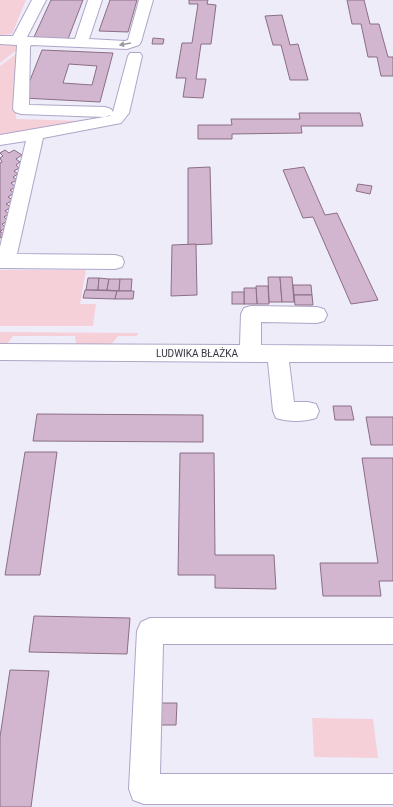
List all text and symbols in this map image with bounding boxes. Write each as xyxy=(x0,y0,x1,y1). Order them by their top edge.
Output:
one-way arrow xyxy=(119,41,131,47)
street label: LUDWIKA BŁAŻKA xyxy=(156,347,238,359)

